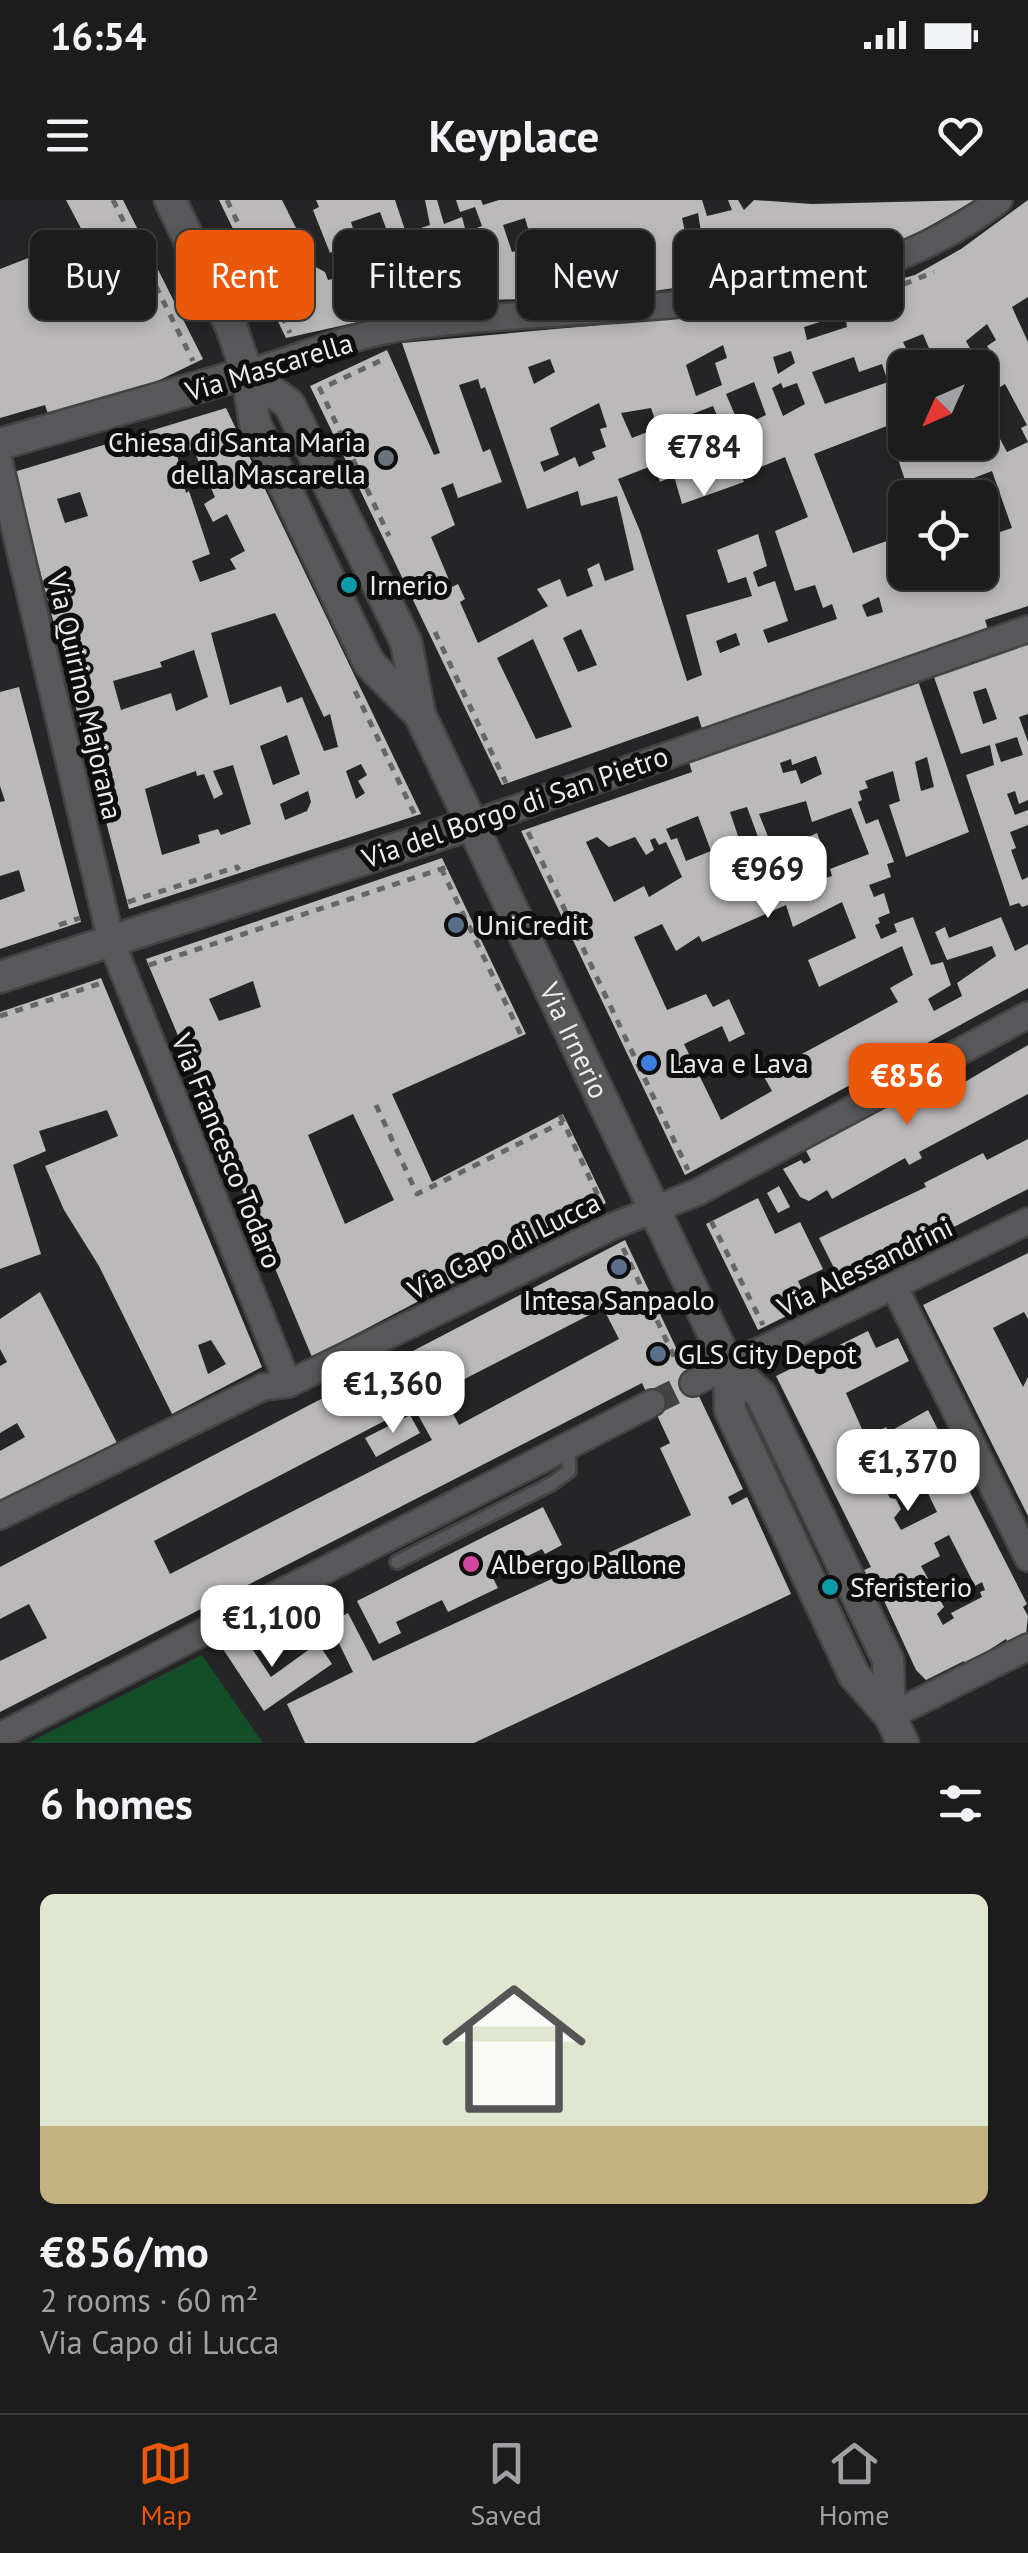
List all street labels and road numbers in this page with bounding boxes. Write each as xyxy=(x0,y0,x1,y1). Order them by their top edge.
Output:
street label: Via Mascarella xyxy=(180,324,357,410)
street label: Via Quirino Majorana xyxy=(39,568,132,823)
street label: Via del Borgo di San Pietro xyxy=(356,737,673,877)
street label: Via Irnerio xyxy=(531,975,618,1104)
street label: Via Francesco Todaro xyxy=(163,1027,291,1274)
street label: Via Capo di Lucca xyxy=(401,1183,606,1309)
street label: Via Alessandrini xyxy=(770,1208,958,1325)

